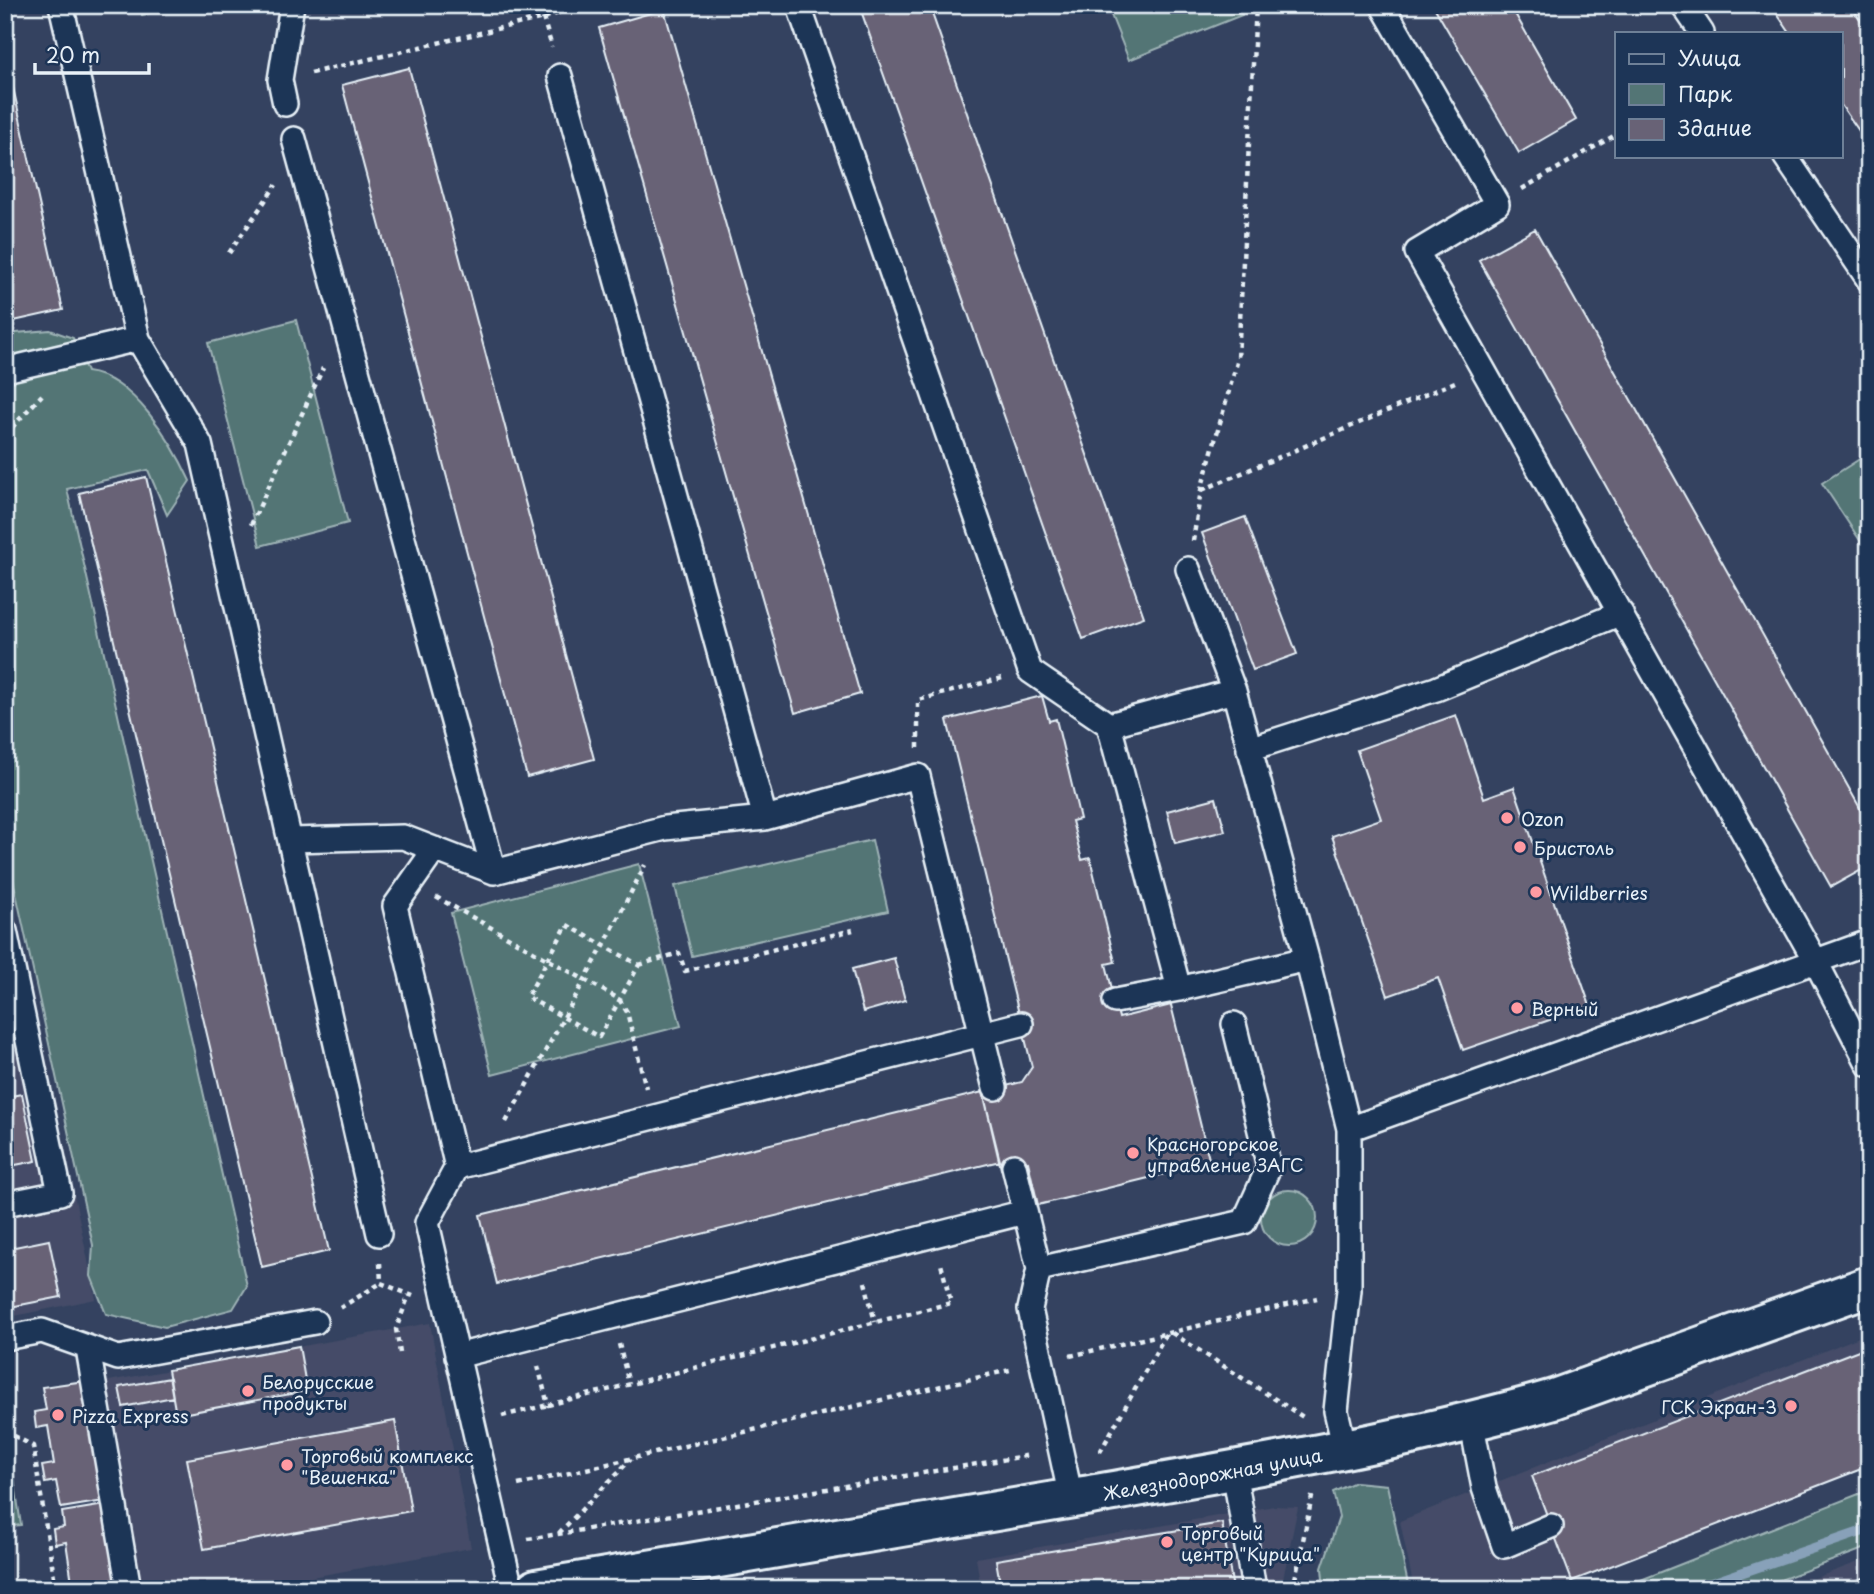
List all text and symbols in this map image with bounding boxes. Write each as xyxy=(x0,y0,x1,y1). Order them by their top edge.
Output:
scale bar xyxy=(35,32,149,76)
legend xyxy=(1615,32,1842,158)
text: 20 m xyxy=(46,38,100,70)
text: Улица xyxy=(1678,41,1741,73)
text: Парк xyxy=(1678,77,1733,109)
text: Здание xyxy=(1678,111,1752,143)
place label: Ozon xyxy=(1521,805,1564,832)
marker: Ozon xyxy=(1499,810,1515,826)
place label: Бристоль xyxy=(1534,834,1614,861)
marker: Бристоль xyxy=(1512,839,1528,855)
place label: Wildberries xyxy=(1550,879,1648,906)
marker: Wildberries xyxy=(1528,884,1544,900)
place label: Верный xyxy=(1531,995,1598,1022)
marker: Верный xyxy=(1509,1000,1525,1016)
place label: Красногорское управление ЗАГС xyxy=(1147,1130,1304,1178)
marker: Красногорское управление ЗАГС xyxy=(1125,1145,1141,1161)
place label: Белорусские продукты xyxy=(262,1368,374,1416)
marker: Белорусские продукты xyxy=(240,1383,256,1399)
place label: ГСК Экран-3 xyxy=(1661,1393,1777,1420)
marker: ГСК Экран-3 xyxy=(1783,1398,1799,1414)
place label: Pizza Express xyxy=(72,1402,188,1429)
marker: Pizza Express xyxy=(50,1407,66,1423)
street label: Железнодорожная улица xyxy=(1100,1440,1325,1506)
place label: Торговый комплекс "Вешенка" xyxy=(301,1442,473,1490)
marker: Торговый комплекс "Вешенка" xyxy=(279,1457,295,1473)
place label: Торговый центр "Курица" xyxy=(1181,1519,1320,1567)
marker: Торговый центр "Курица" xyxy=(1159,1534,1175,1550)

